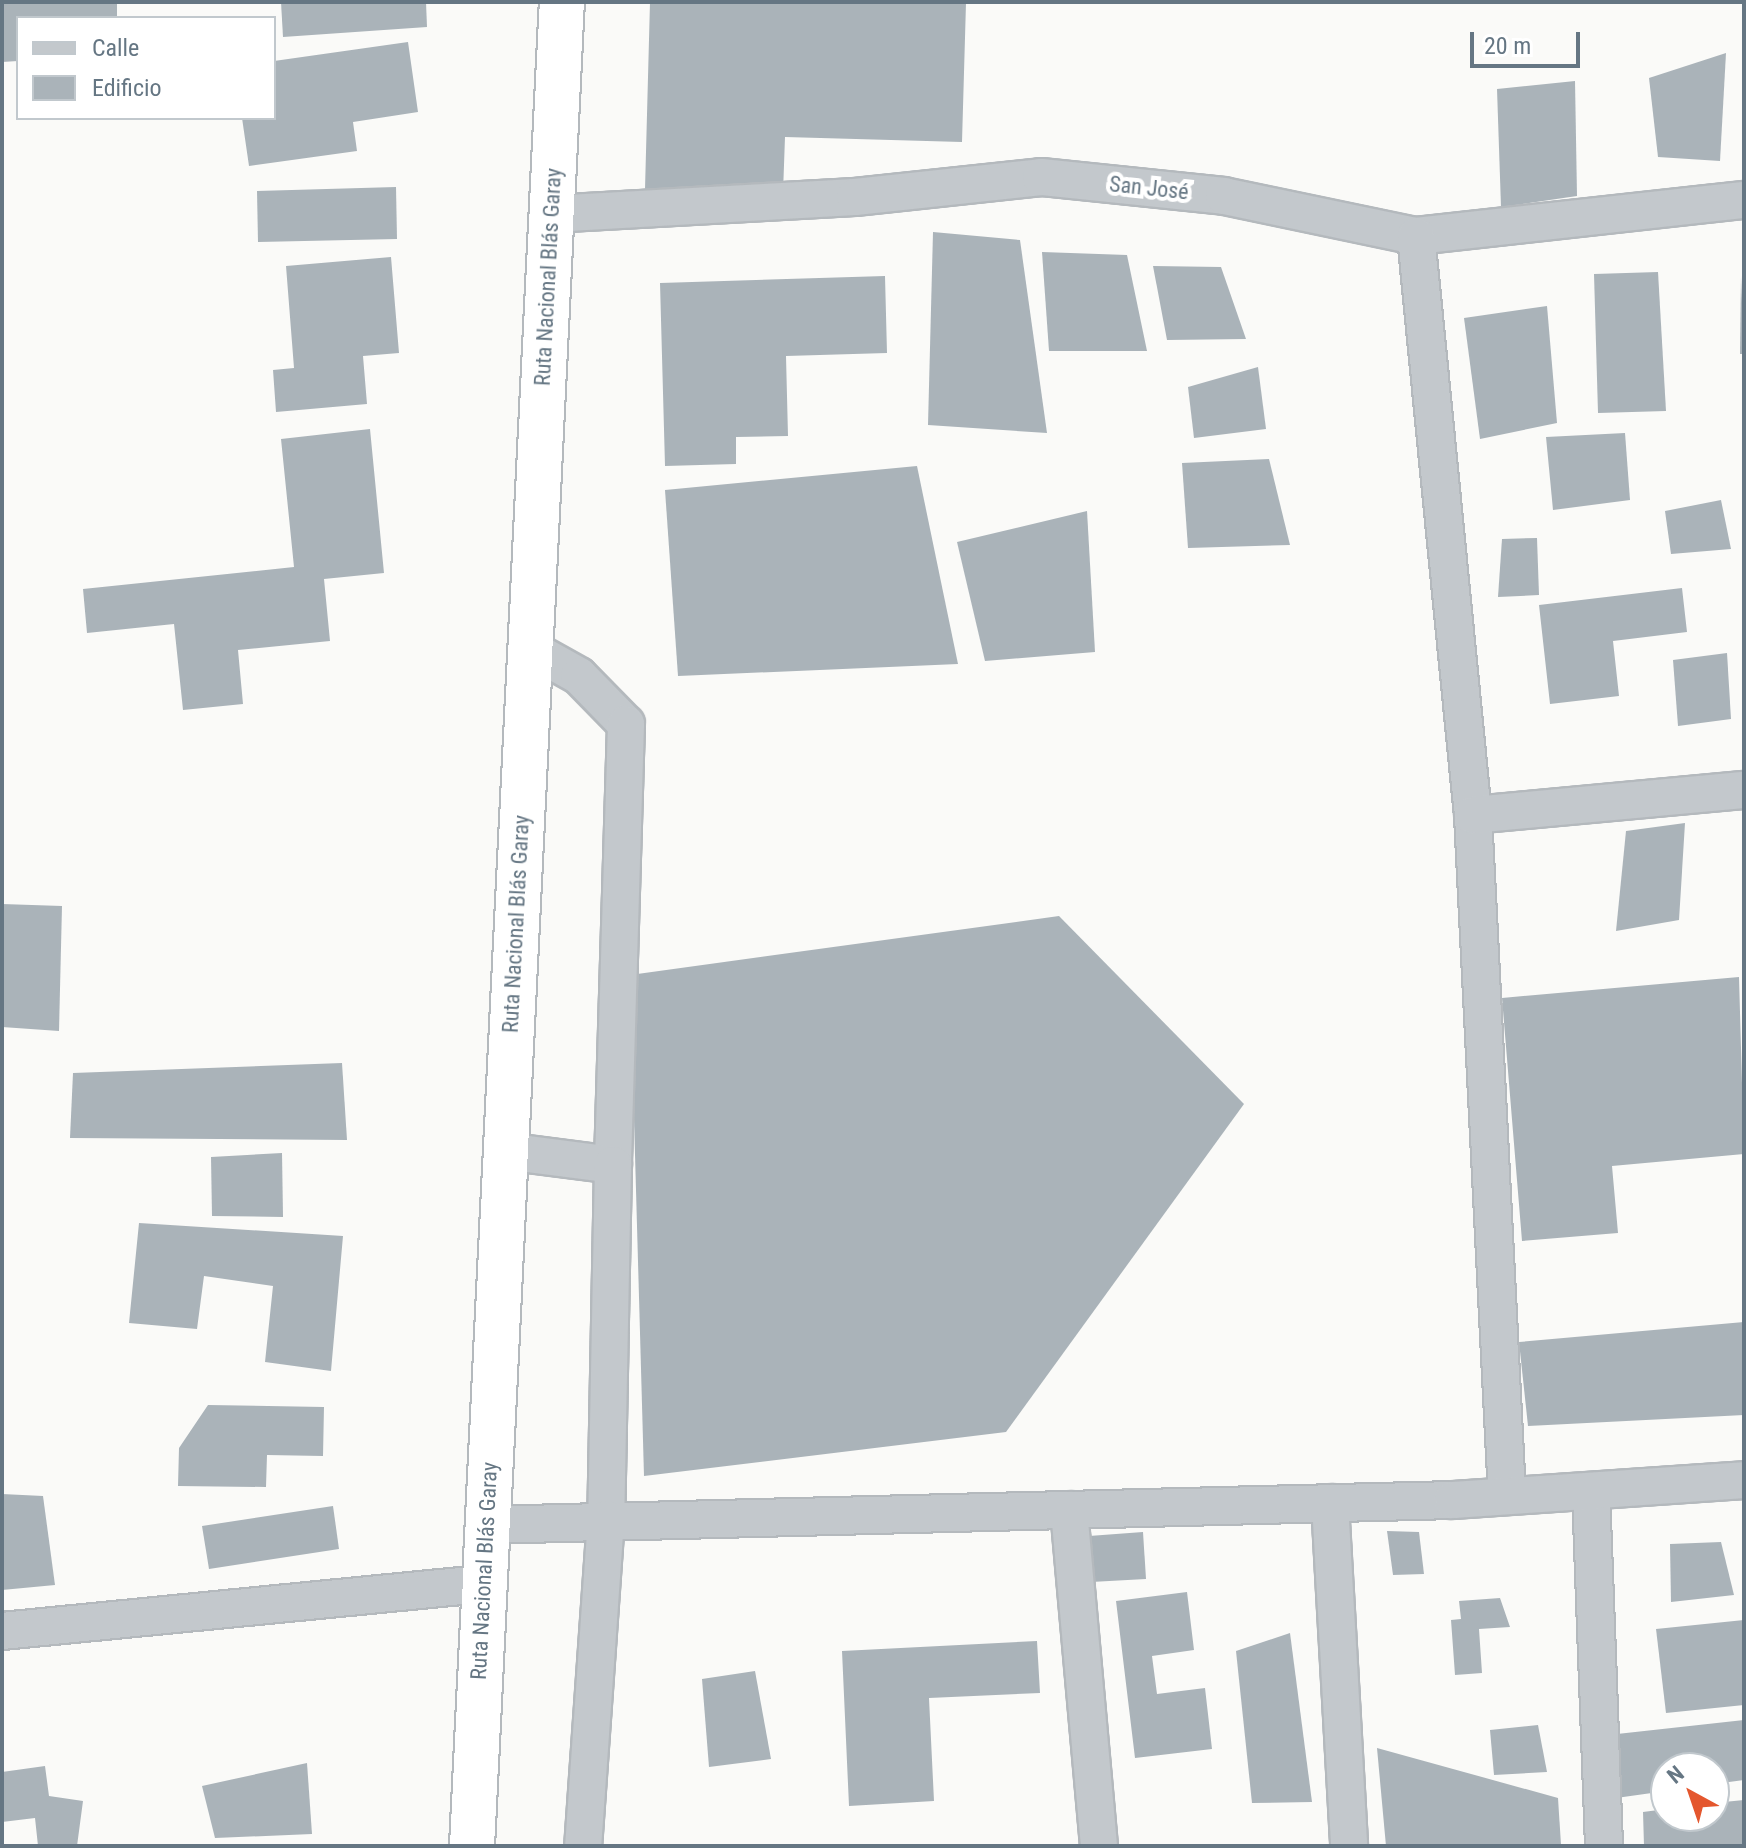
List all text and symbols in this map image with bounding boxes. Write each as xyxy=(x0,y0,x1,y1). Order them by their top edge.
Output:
legend xyxy=(16,16,276,120)
scale bar xyxy=(1474,16,1584,66)
text: 20 m xyxy=(1484,32,1531,60)
text: Calle xyxy=(92,34,139,62)
text: Edificio xyxy=(92,74,162,102)
street label: Ruta Nacional Blás Garay xyxy=(529,167,567,387)
street label: San José xyxy=(1108,171,1190,205)
street label: Ruta Nacional Blás Garay xyxy=(497,814,535,1034)
street label: Ruta Nacional Blás Garay xyxy=(465,1461,503,1681)
north arrow xyxy=(1650,1752,1730,1832)
text: N xyxy=(1662,1761,1689,1789)

